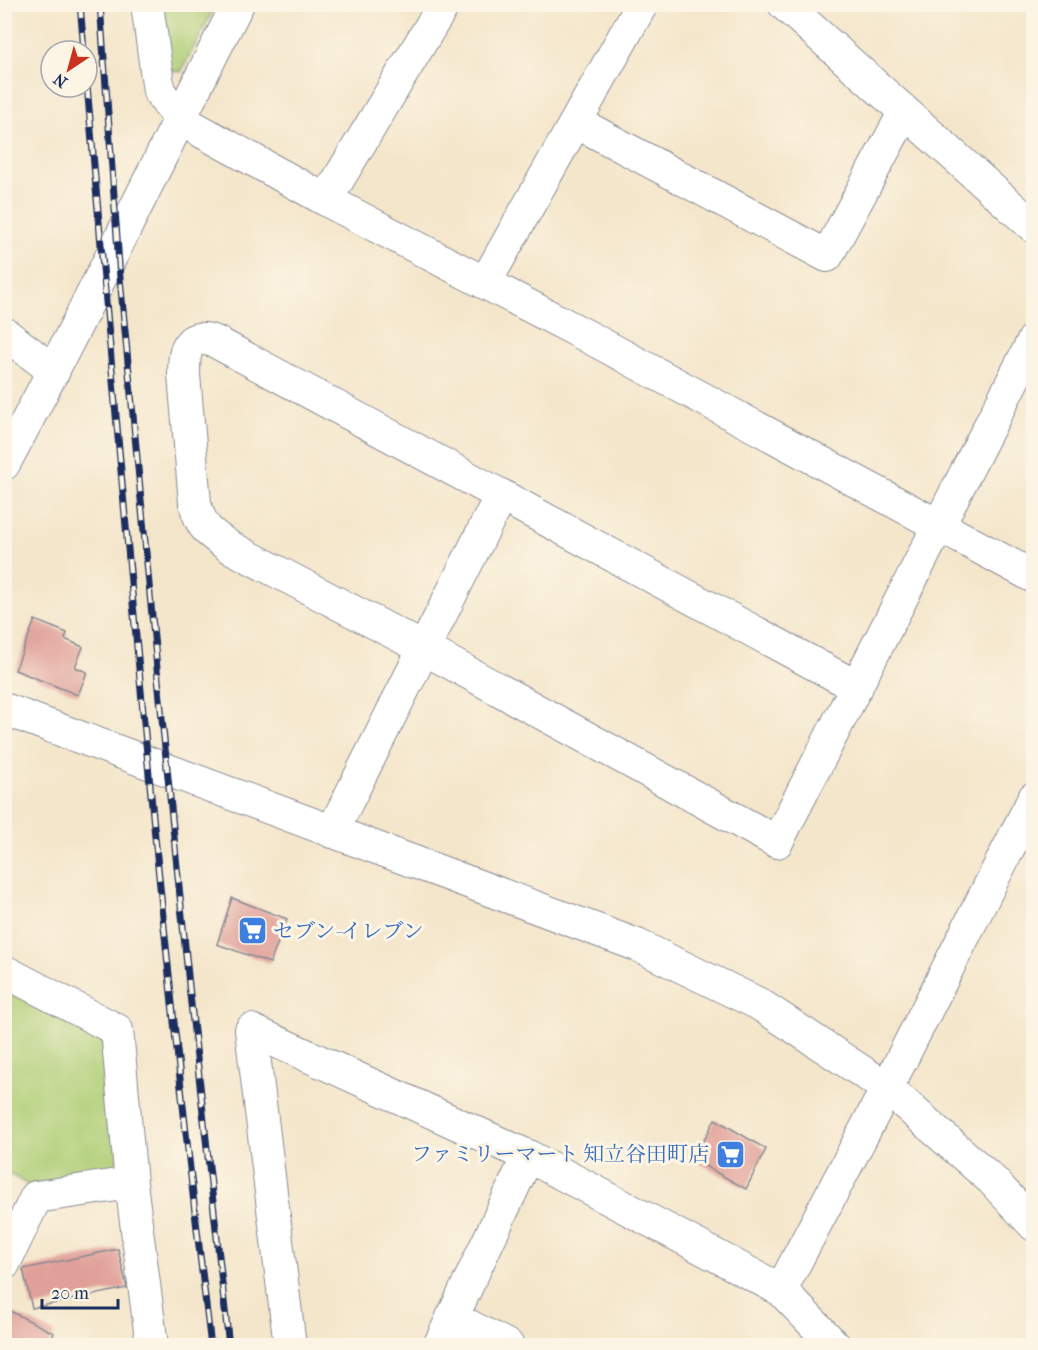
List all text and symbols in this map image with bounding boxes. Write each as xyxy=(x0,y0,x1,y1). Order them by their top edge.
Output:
north arrow xyxy=(39,39,99,99)
text: N xyxy=(49,69,71,92)
supermarket icon: セブン-イレブン xyxy=(236,915,268,947)
place label: セブン-イレブン xyxy=(273,919,424,943)
supermarket icon: ファミリーマート 知立谷田町店 xyxy=(714,1138,746,1170)
place label: ファミリーマート 知立谷田町店 xyxy=(411,1142,709,1166)
scale bar xyxy=(42,1272,118,1310)
text: 20 m xyxy=(51,1283,89,1304)

